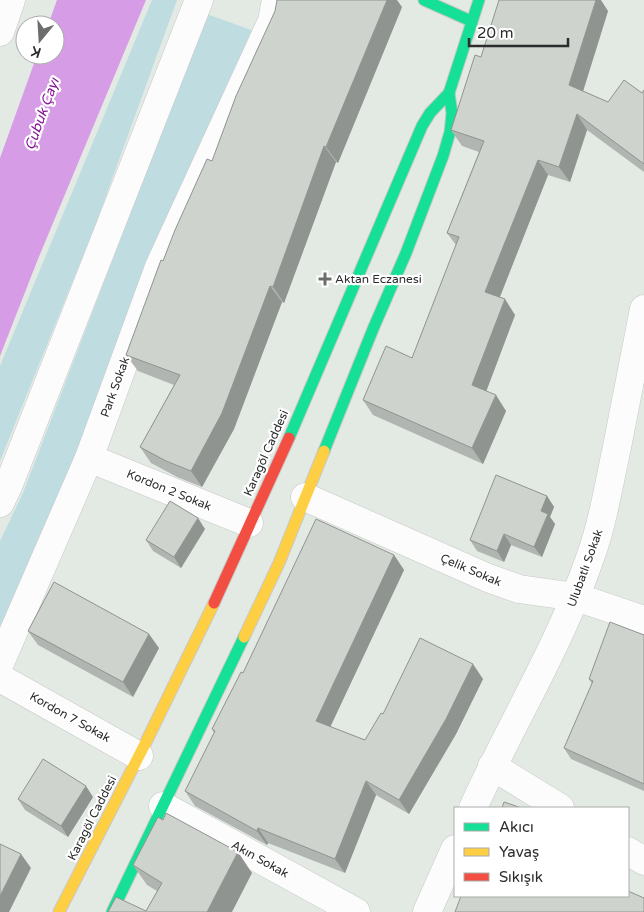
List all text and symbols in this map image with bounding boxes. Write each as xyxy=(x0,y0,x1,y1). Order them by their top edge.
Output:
north arrow xyxy=(15,15,65,65)
scale bar xyxy=(469,15,568,47)
text: 20 m xyxy=(477,24,514,42)
text: K xyxy=(28,42,43,61)
water label: Çubuk Çayı xyxy=(21,74,63,152)
place label: Aktan Eczanesi xyxy=(335,272,422,286)
marker: Aktan Eczanesi xyxy=(319,273,331,285)
street label: Park Sokak xyxy=(98,355,133,419)
street label: Karagöl Caddesi xyxy=(241,408,291,498)
street label: Kordon 2 Sokak xyxy=(125,467,214,514)
street label: Ulubatlı Sokak xyxy=(564,527,606,609)
street label: Çelik Sokak xyxy=(438,551,504,589)
street label: Kordon 7 Sokak xyxy=(27,689,113,745)
street label: Karagöl Caddesi xyxy=(65,773,119,863)
legend xyxy=(454,807,629,897)
text: Akıcı xyxy=(499,818,534,836)
street label: Akın Sokak xyxy=(229,838,291,881)
text: Yavaş xyxy=(499,843,539,861)
text: Sıkışık xyxy=(499,868,543,886)

